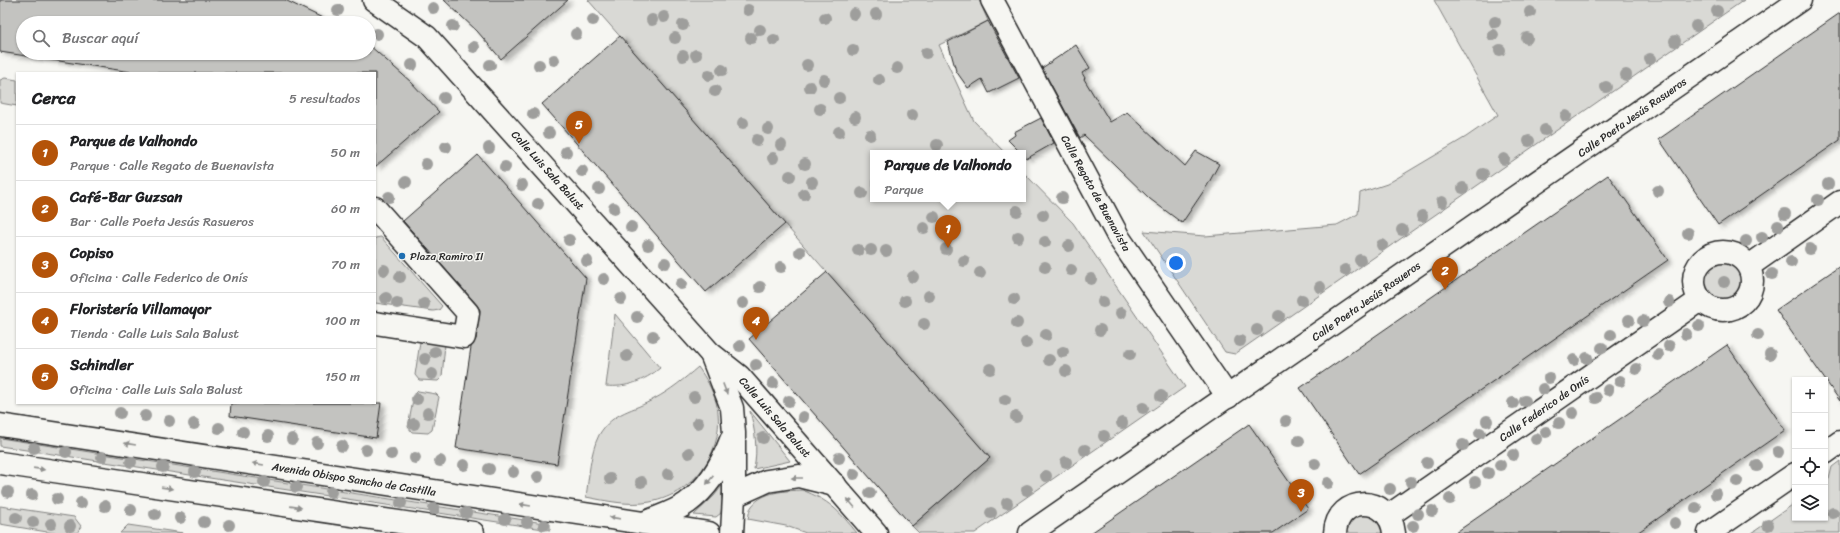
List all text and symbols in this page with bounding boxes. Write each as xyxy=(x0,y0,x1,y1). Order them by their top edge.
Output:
search box xyxy=(16,16,376,60)
text: Buscar aquí xyxy=(62,25,139,51)
icon: search xyxy=(30,27,52,49)
street label: Calle Poeta Jesús Rasueros xyxy=(1574,72,1692,162)
text: Cerca xyxy=(32,83,75,113)
text: 5 resultados xyxy=(289,87,360,110)
pin: 5 xyxy=(566,111,592,144)
street label: Calle Luis Sala Balust xyxy=(506,126,589,215)
text: Parque de Valhondo xyxy=(70,128,197,154)
street label: Calle Regato de Buenavista xyxy=(1056,132,1136,255)
text: 1 xyxy=(42,141,48,164)
text: 50 m xyxy=(330,141,360,164)
popup xyxy=(870,150,1026,202)
text: Parque de Valhondo xyxy=(884,152,1012,178)
text: Parque · Calle Regato de Buenavista xyxy=(70,154,274,177)
text: Parque xyxy=(884,178,924,201)
text: Café-Bar Guzsan xyxy=(70,184,182,210)
text: 2 xyxy=(41,197,49,220)
text: 60 m xyxy=(331,197,360,220)
text: Bar · Calle Poeta Jesús Rasueros xyxy=(70,210,254,233)
pin: 1 xyxy=(935,215,961,248)
text: Copiso xyxy=(70,240,113,266)
place label: Plaza Ramiro II xyxy=(410,247,484,266)
marker: Plaza Ramiro II xyxy=(397,251,407,261)
text: 3 xyxy=(41,253,49,276)
text: 70 m xyxy=(331,253,360,276)
your location xyxy=(1166,253,1186,273)
street label: Calle Poeta Jesús Rasueros xyxy=(1308,256,1426,346)
pin: 2 xyxy=(1432,257,1458,290)
text: Oficina · Calle Federico de Onís xyxy=(70,266,248,289)
text: Floristería Villamayor xyxy=(70,296,211,322)
pin: 4 xyxy=(743,307,769,340)
text: 4 xyxy=(41,309,49,332)
text: 100 m xyxy=(325,309,360,332)
text: Tienda · Calle Luis Sala Balust xyxy=(70,322,239,345)
text: Schindler xyxy=(70,352,133,378)
text: 5 xyxy=(41,365,49,388)
text: 150 m xyxy=(325,365,360,388)
street label: Calle Federico de Onís xyxy=(1495,369,1594,447)
street label: Calle Luis Sala Balust xyxy=(734,372,815,462)
map controls xyxy=(1792,377,1828,521)
button: + xyxy=(1792,377,1828,413)
text: Oficina · Calle Luis Sala Balust xyxy=(70,378,243,401)
one-way arrow xyxy=(722,383,728,395)
button: − xyxy=(1792,413,1828,449)
one-way arrow xyxy=(124,441,136,447)
button: locate xyxy=(1792,449,1828,485)
street label: Avenida Obispo Sancho de Castilla xyxy=(270,457,438,502)
one-way arrow xyxy=(252,461,264,467)
one-way arrow xyxy=(33,466,45,472)
one-way arrow xyxy=(705,474,714,485)
one-way arrow xyxy=(790,475,803,481)
pin: 3 xyxy=(1288,479,1314,512)
one-way arrow xyxy=(161,485,173,491)
button: layers xyxy=(1792,485,1828,521)
one-way arrow xyxy=(846,498,855,509)
one-way arrow xyxy=(519,502,531,508)
one-way arrow xyxy=(290,504,302,510)
one-way arrow xyxy=(609,515,621,521)

